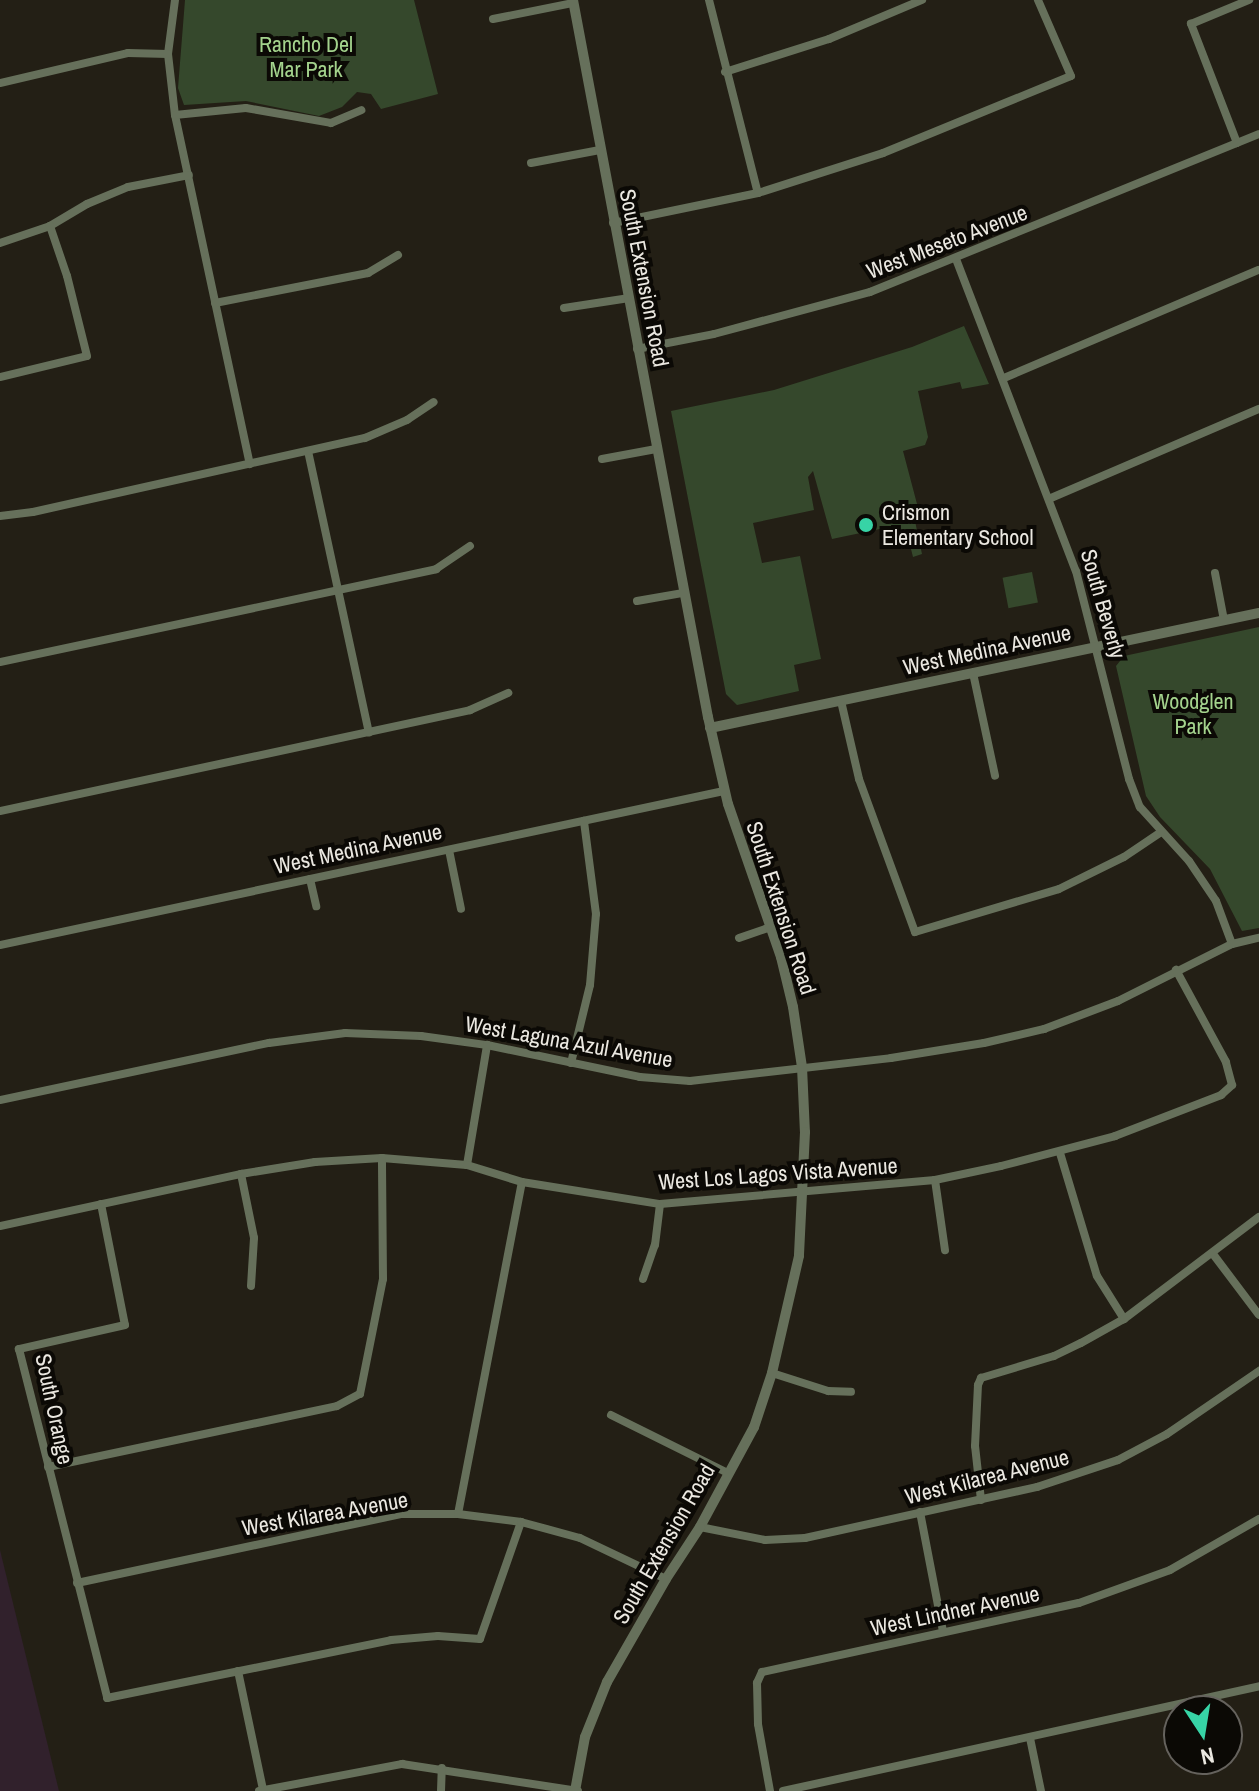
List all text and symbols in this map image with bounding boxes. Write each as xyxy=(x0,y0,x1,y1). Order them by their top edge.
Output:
park label: Rancho Del Mar Park xyxy=(259,31,353,82)
street label: South Extension Road xyxy=(614,187,674,369)
street label: West Meseto Avenue xyxy=(863,199,1031,285)
place label: Crismon Elementary School xyxy=(882,499,1033,550)
marker: Crismon Elementary School xyxy=(857,516,875,534)
street label: South Beverly xyxy=(1075,546,1131,662)
street label: West Medina Avenue xyxy=(900,619,1074,681)
park label: Woodglen Park xyxy=(1153,688,1233,740)
street label: West Medina Avenue xyxy=(271,818,445,880)
street label: South Extension Road xyxy=(741,818,821,998)
street label: West Laguna Azul Avenue xyxy=(462,1011,676,1073)
street label: West Los Lagos Vista Avenue xyxy=(657,1152,899,1196)
street label: South Orange xyxy=(29,1351,79,1467)
street label: West Kilarea Avenue xyxy=(902,1444,1072,1510)
street label: South Extension Road xyxy=(607,1459,721,1629)
street label: West Kilarea Avenue xyxy=(240,1486,410,1542)
street label: West Lindner Avenue xyxy=(868,1580,1042,1642)
north arrow xyxy=(1163,1695,1243,1775)
text: N xyxy=(1198,1740,1217,1773)

